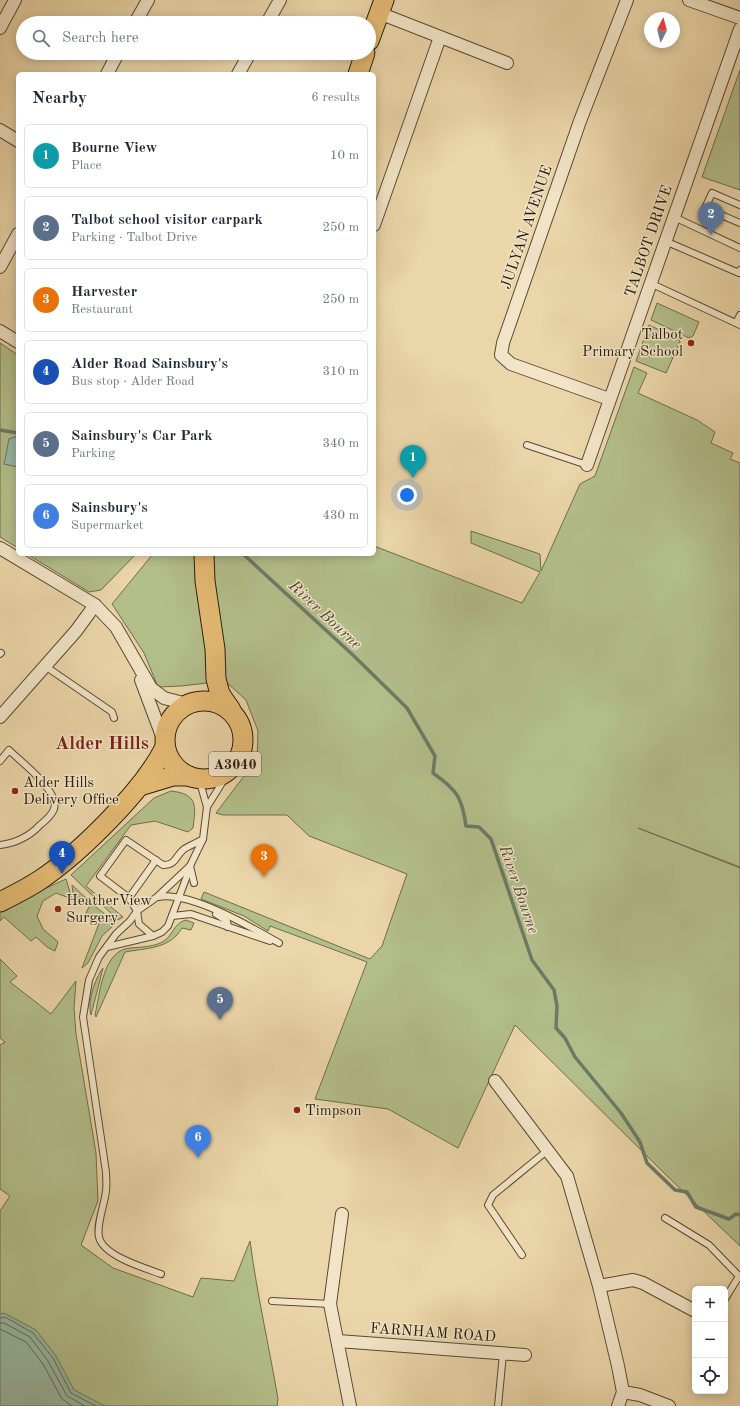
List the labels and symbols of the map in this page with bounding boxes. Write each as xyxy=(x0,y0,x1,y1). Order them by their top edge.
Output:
north arrow xyxy=(644,12,680,48)
street label: JULYAN AVENUE xyxy=(499,164,556,291)
street label: TALBOT DRIVE xyxy=(623,184,676,299)
pin: 2 xyxy=(698,202,724,235)
place label: Talbot Primary School xyxy=(582,328,683,360)
marker: Talbot Primary School xyxy=(686,338,696,348)
pin: 1 xyxy=(400,445,426,478)
your location xyxy=(397,485,417,505)
water label: River Bourne xyxy=(285,577,364,653)
district label: Alder Hills xyxy=(55,735,149,754)
road number: A3040 xyxy=(209,752,261,776)
place label: Alder Hills Delivery Office xyxy=(23,776,119,808)
marker: Alder Hills Delivery Office xyxy=(10,786,20,796)
pin: 4 xyxy=(49,841,75,874)
water label: River Bourne xyxy=(495,842,541,936)
pin: 3 xyxy=(251,844,277,877)
place label: HeatherView Surgery xyxy=(66,894,152,926)
marker: HeatherView Surgery xyxy=(53,904,63,914)
pin: 5 xyxy=(207,987,233,1020)
place label: Timpson xyxy=(305,1104,362,1119)
marker: Timpson xyxy=(292,1105,302,1115)
pin: 6 xyxy=(185,1125,211,1158)
street label: FARNHAM ROAD xyxy=(369,1322,496,1345)

